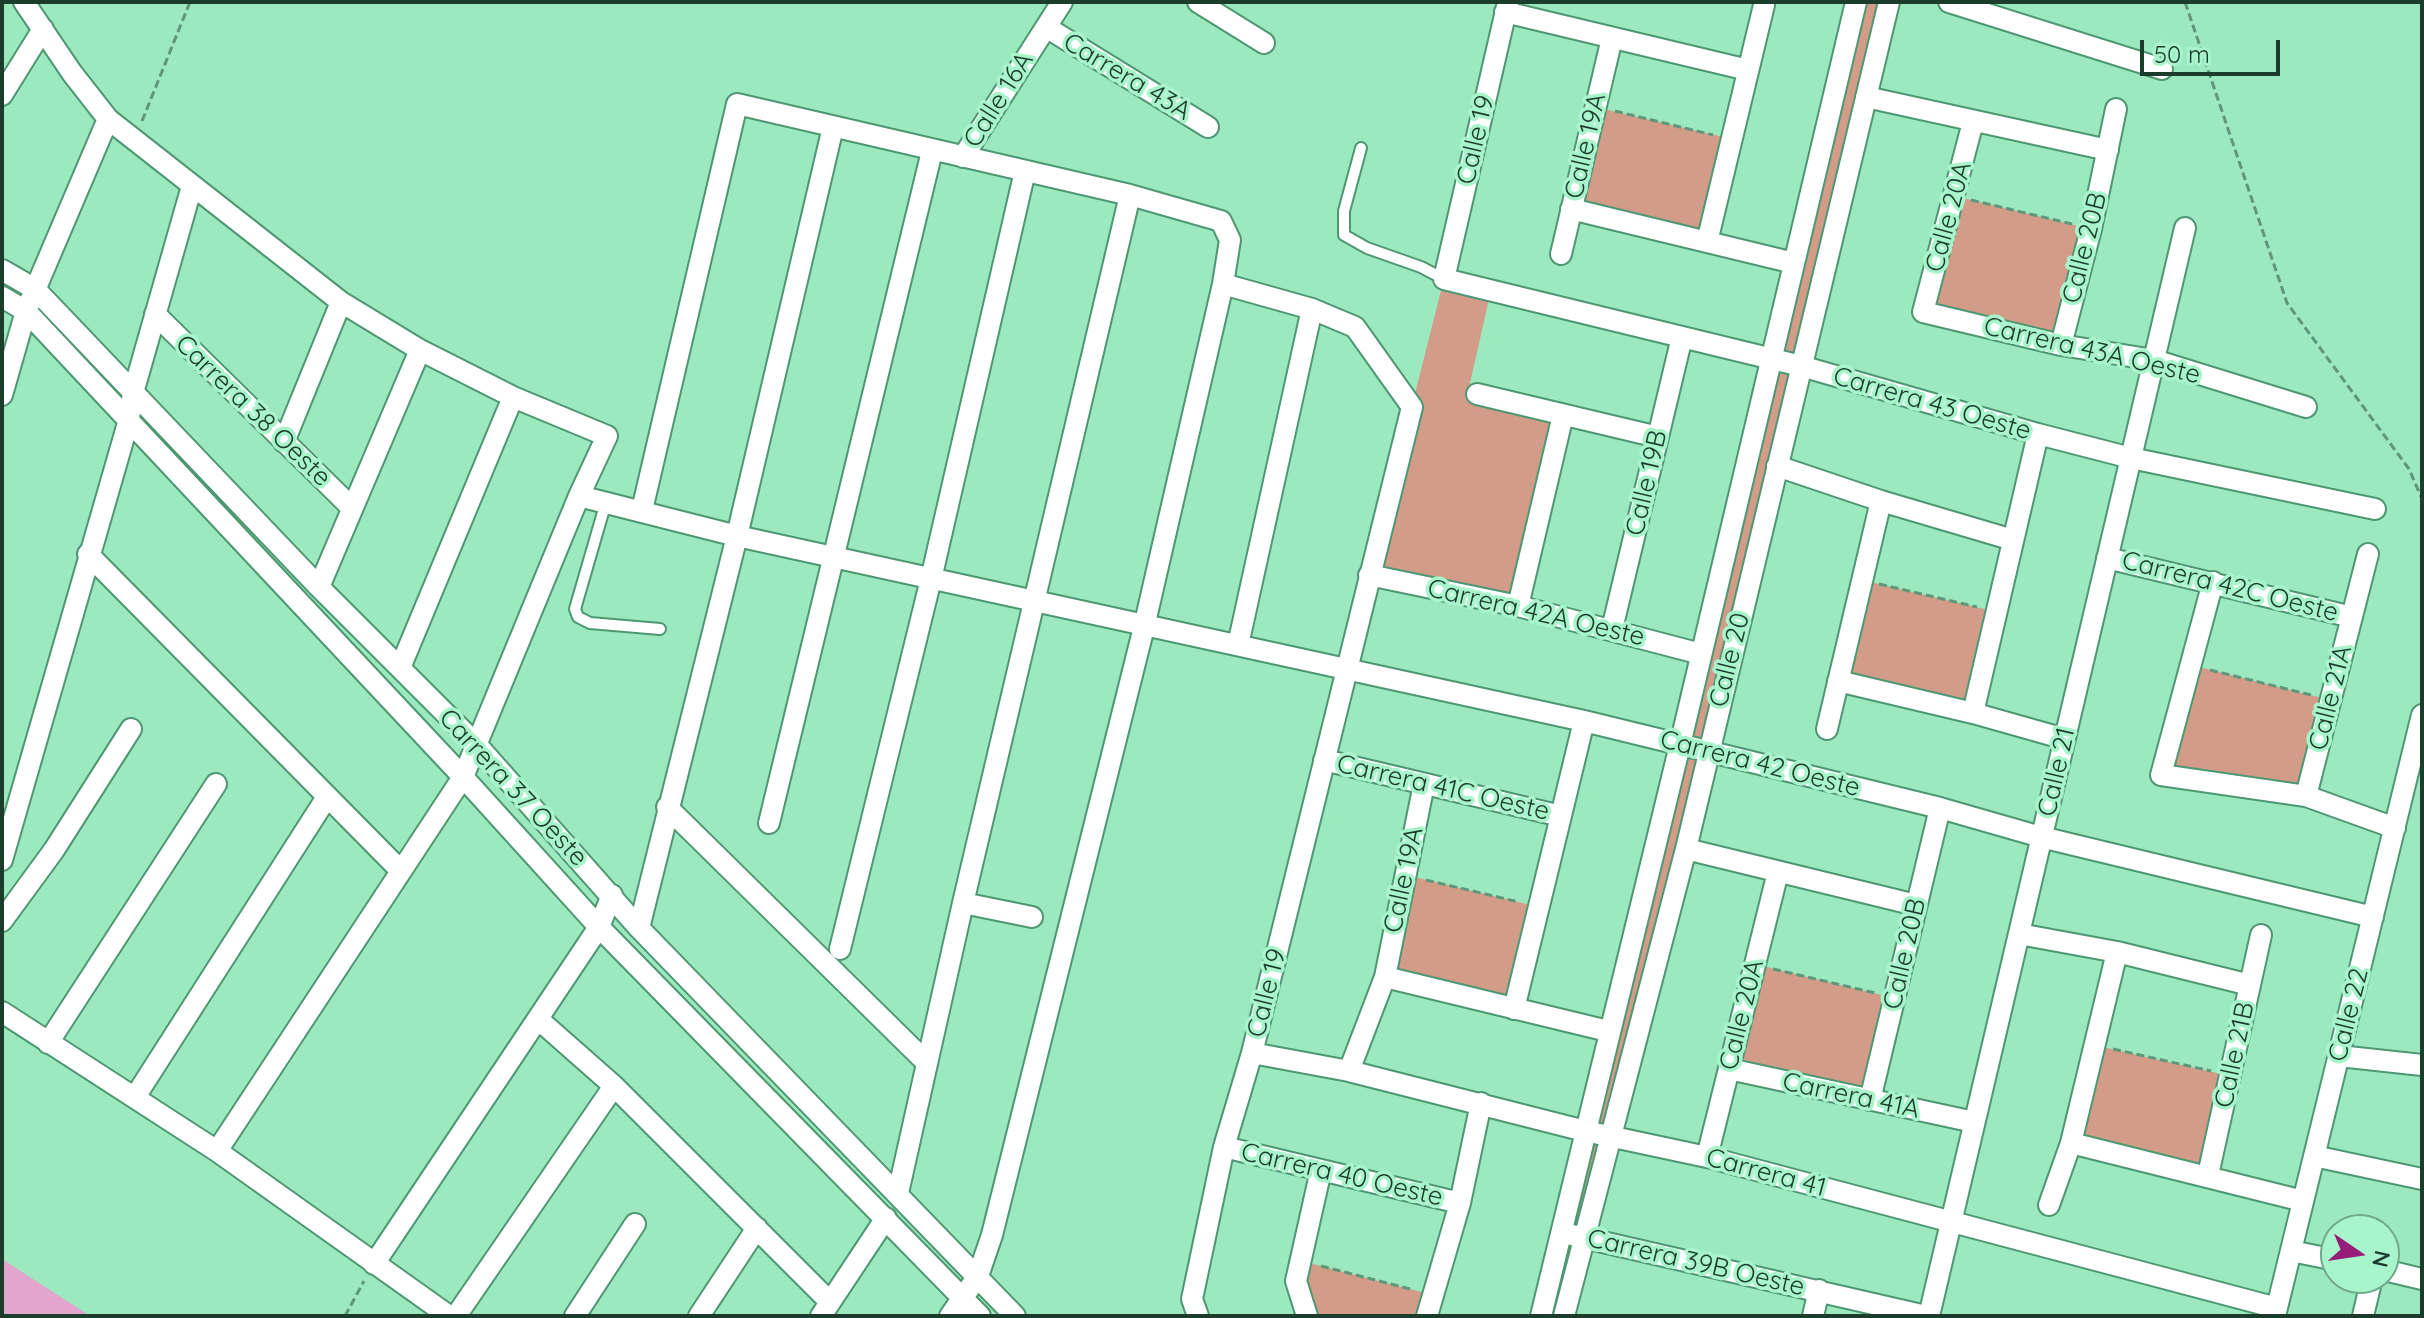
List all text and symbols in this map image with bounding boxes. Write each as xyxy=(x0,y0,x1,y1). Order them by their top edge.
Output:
scale bar xyxy=(2144,24,2284,74)
street label: Carrera 43A xyxy=(1057,27,1197,127)
text: 50 m xyxy=(2154,39,2210,69)
street label: Calle 16A xyxy=(958,47,1040,153)
street label: Calle 19A xyxy=(1559,90,1613,202)
street label: Calle 19 xyxy=(1451,92,1501,188)
street label: Calle 20A xyxy=(1919,158,1979,276)
street label: Calle 20B xyxy=(2056,189,2114,307)
street label: Carrera 43A Oeste xyxy=(1981,311,2203,391)
street label: Carrera 38 Oeste xyxy=(169,329,337,493)
street label: Carrera 43 Oeste xyxy=(1830,361,2034,447)
street label: Calle 19B xyxy=(1620,427,1674,539)
street label: Carrera 42C Oeste xyxy=(2119,545,2341,629)
street label: Carrera 42A Oeste xyxy=(1424,573,1648,653)
street label: Calle 20 xyxy=(1703,610,1757,710)
street label: Calle 21A xyxy=(2303,642,2359,754)
street label: Carrera 37 Oeste xyxy=(432,703,594,873)
street label: Carrera 42 Oeste xyxy=(1657,724,1863,804)
street label: Calle 21 xyxy=(2032,725,2082,819)
street label: Carrera 41C Oeste xyxy=(1334,748,1552,828)
street label: Calle 19A xyxy=(1378,824,1430,936)
street label: Calle 20B xyxy=(1877,895,1933,1013)
street label: Calle 19 xyxy=(1241,945,1293,1041)
street label: Calle 20A xyxy=(1713,957,1771,1073)
street label: Calle 22 xyxy=(2322,965,2376,1065)
street label: Calle 21B xyxy=(2209,999,2261,1111)
street label: Carrera 41A xyxy=(1780,1066,1922,1126)
street label: Carrera 40 Oeste xyxy=(1238,1137,1446,1213)
street label: Carrera 41 xyxy=(1703,1142,1829,1204)
north arrow xyxy=(2320,1214,2400,1294)
street label: Carrera 39B Oeste xyxy=(1584,1223,1808,1303)
text: N xyxy=(2366,1248,2397,1270)

